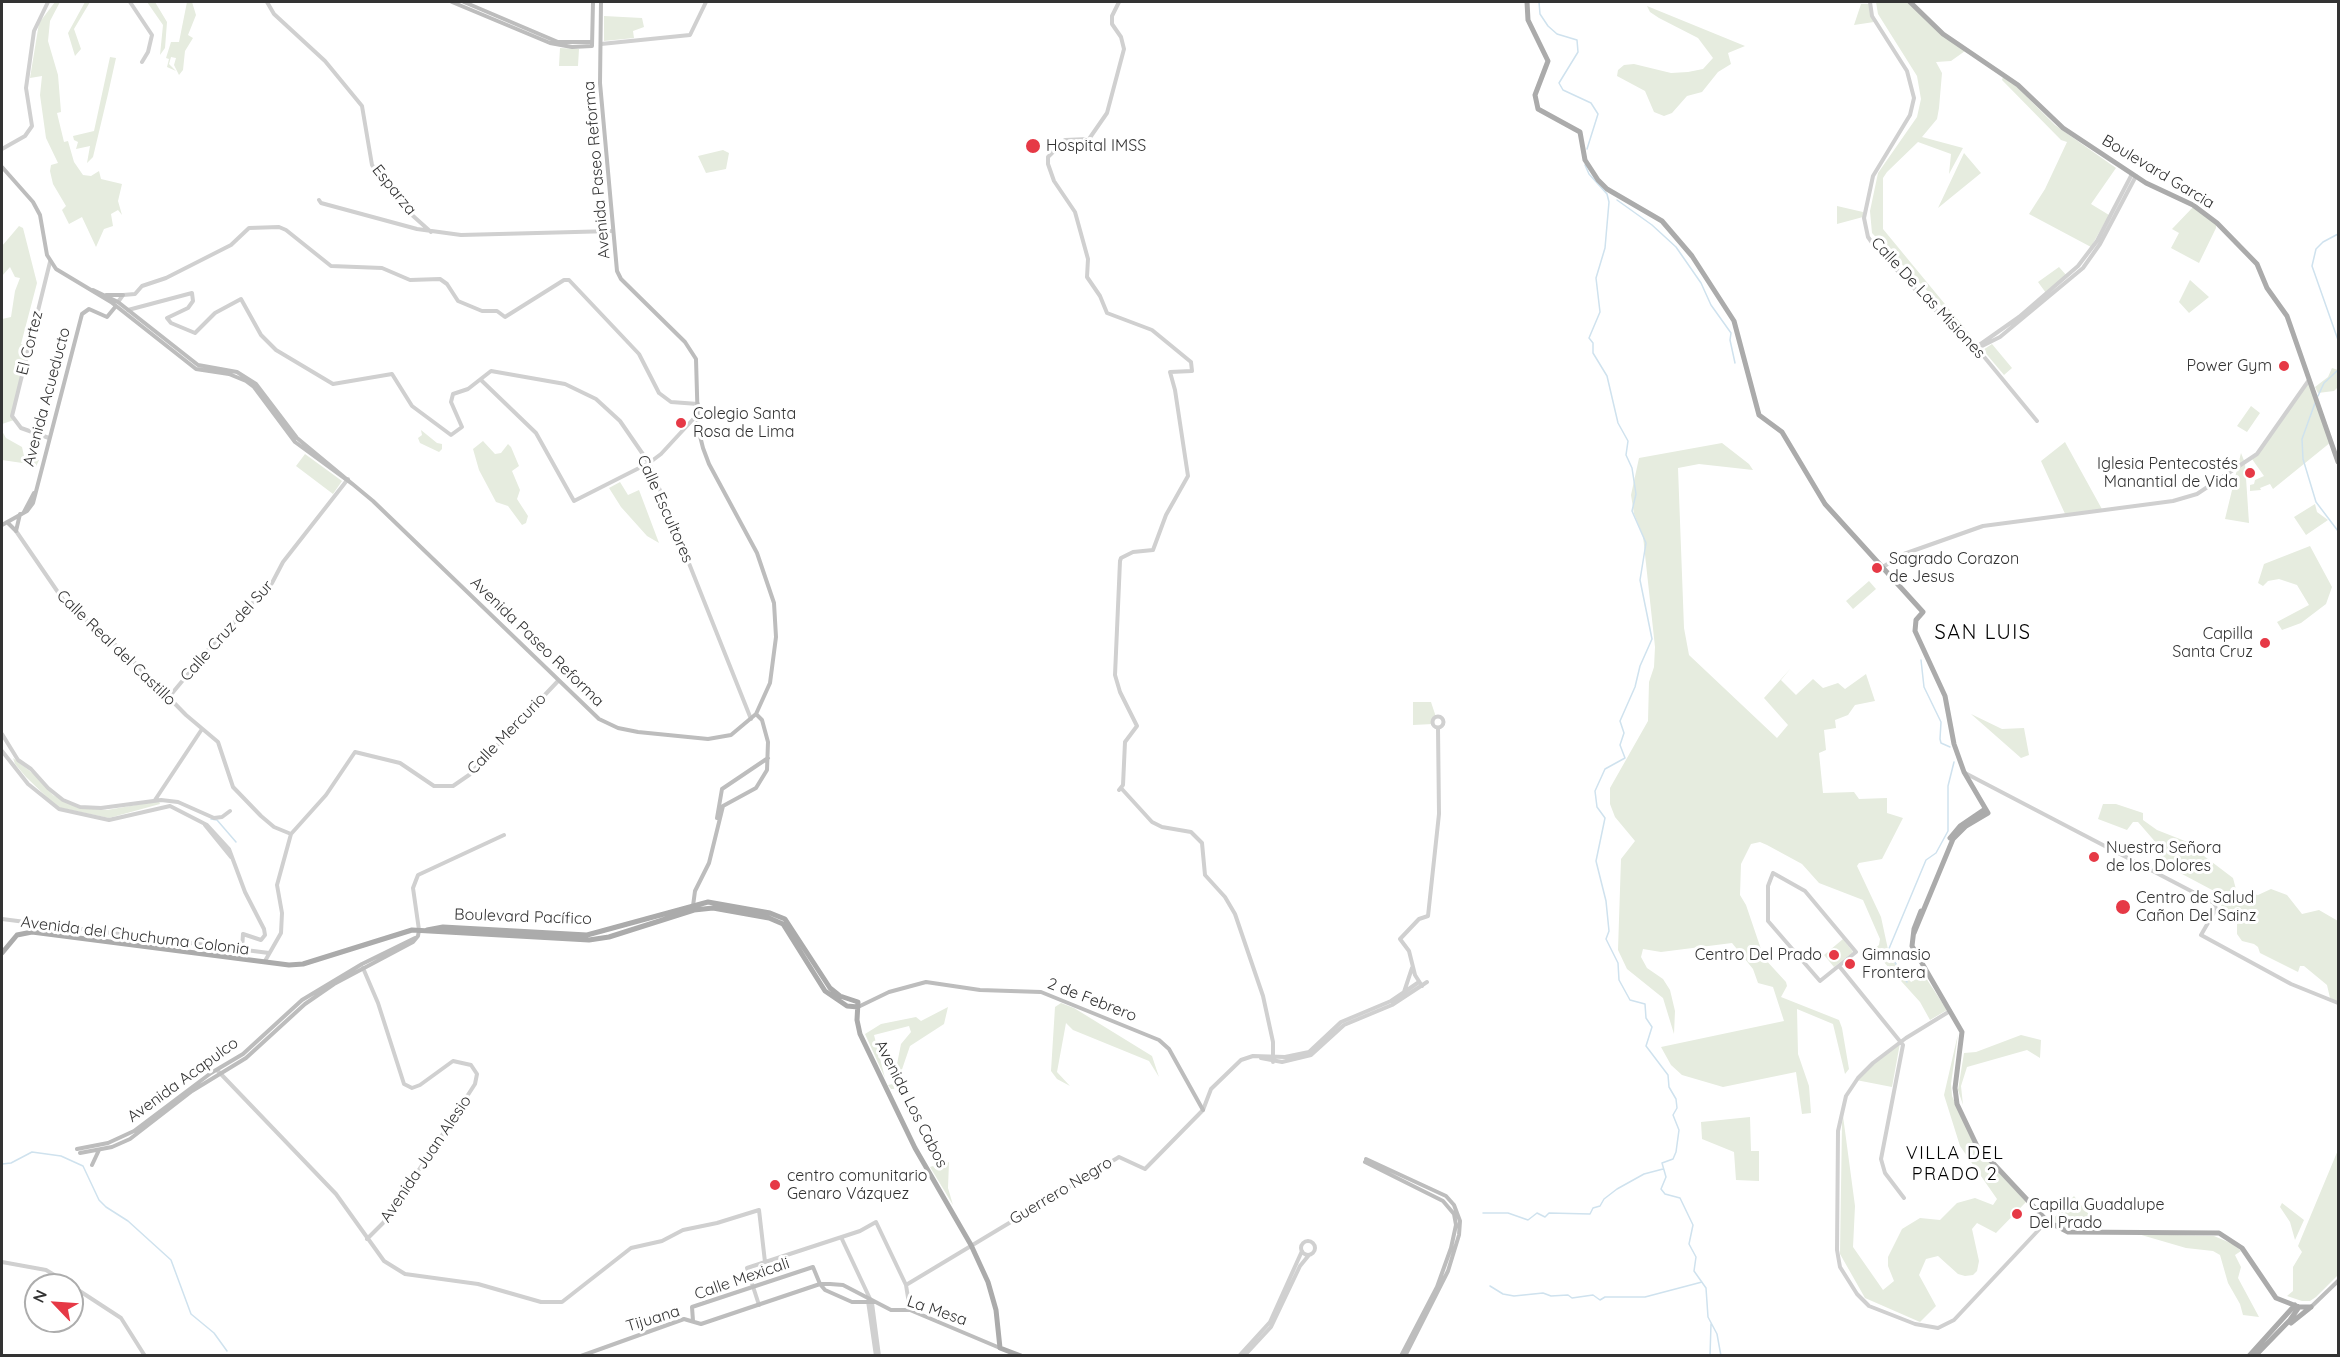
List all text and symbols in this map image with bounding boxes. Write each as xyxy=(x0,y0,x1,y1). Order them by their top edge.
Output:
street label: Avenida Paseo Reforma xyxy=(580,80,614,260)
street label: Boulevard Garcia xyxy=(2098,131,2218,213)
place label: Hospital IMSS xyxy=(1046,136,1146,156)
marker: Hospital IMSS xyxy=(1024,137,1042,155)
street label: Esparza xyxy=(368,161,420,219)
street label: Calle De Las Misiones xyxy=(1867,233,1989,363)
street label: El Cortez xyxy=(13,309,47,377)
street label: Avenida Acueducto xyxy=(19,326,75,468)
place label: Power Gym xyxy=(2187,356,2272,376)
marker: Power Gym xyxy=(2277,359,2291,373)
place label: Colegio Santa Rosa de Lima xyxy=(693,404,796,442)
marker: Colegio Santa Rosa de Lima xyxy=(674,416,688,430)
street label: Calle Escultores xyxy=(633,452,697,566)
place label: Iglesia Pentecostés Manantial de Vida xyxy=(2097,454,2238,492)
marker: Iglesia Pentecostés Manantial de Vida xyxy=(2243,466,2257,480)
place label: Sagrado Corazon de Jesus xyxy=(1889,549,2019,587)
marker: Sagrado Corazon de Jesus xyxy=(1870,561,1884,575)
street label: Avenida Paseo Reforma xyxy=(466,573,608,711)
street label: Calle Cruz del Sur xyxy=(177,576,277,686)
street label: Calle Real del Castillo xyxy=(52,586,180,710)
district label: SAN LUIS xyxy=(1935,621,2031,645)
place label: Capilla Santa Cruz xyxy=(2172,624,2253,662)
marker: Capilla Santa Cruz xyxy=(2258,636,2272,650)
street label: Calle Mercurio xyxy=(463,689,551,779)
place label: Nuestra Señora de los Dolores xyxy=(2106,838,2221,876)
marker: Nuestra Señora de los Dolores xyxy=(2087,850,2101,864)
place label: Centro de Salud Cañon Del Sainz xyxy=(2136,888,2256,926)
marker: Centro de Salud Cañon Del Sainz xyxy=(2114,898,2132,916)
street label: Boulevard Pacífico xyxy=(454,905,592,929)
street label: Avenida del Chuchuma Colonia xyxy=(20,912,250,960)
place label: Centro Del Prado xyxy=(1695,945,1822,965)
place label: Gimnasio Frontera xyxy=(1862,945,1931,983)
marker: Centro Del Prado xyxy=(1827,948,1841,962)
marker: Gimnasio Frontera xyxy=(1843,957,1857,971)
street label: 2 de Febrero xyxy=(1045,974,1139,1026)
street label: Avenida Acapulco xyxy=(124,1033,242,1127)
street label: Avenida Los Cabos xyxy=(870,1037,952,1171)
street label: Avenida Juan Alesio xyxy=(376,1092,476,1226)
district label: VILLA DEL PRADO 2 xyxy=(1906,1143,2004,1186)
street label: Guerrero Negro xyxy=(1006,1153,1116,1229)
place label: centro comunitario Genaro Vázquez xyxy=(787,1166,928,1204)
marker: centro comunitario Genaro Vázquez xyxy=(768,1178,782,1192)
place label: Capilla Guadalupe Del Prado xyxy=(2029,1195,2164,1233)
marker: Capilla Guadalupe Del Prado xyxy=(2010,1207,2024,1221)
street label: Calle Mexicali xyxy=(692,1254,792,1304)
north arrow xyxy=(24,1273,84,1333)
text: N xyxy=(28,1287,51,1306)
street label: La Mesa xyxy=(904,1292,970,1330)
street label: Tijuana xyxy=(624,1302,682,1336)

